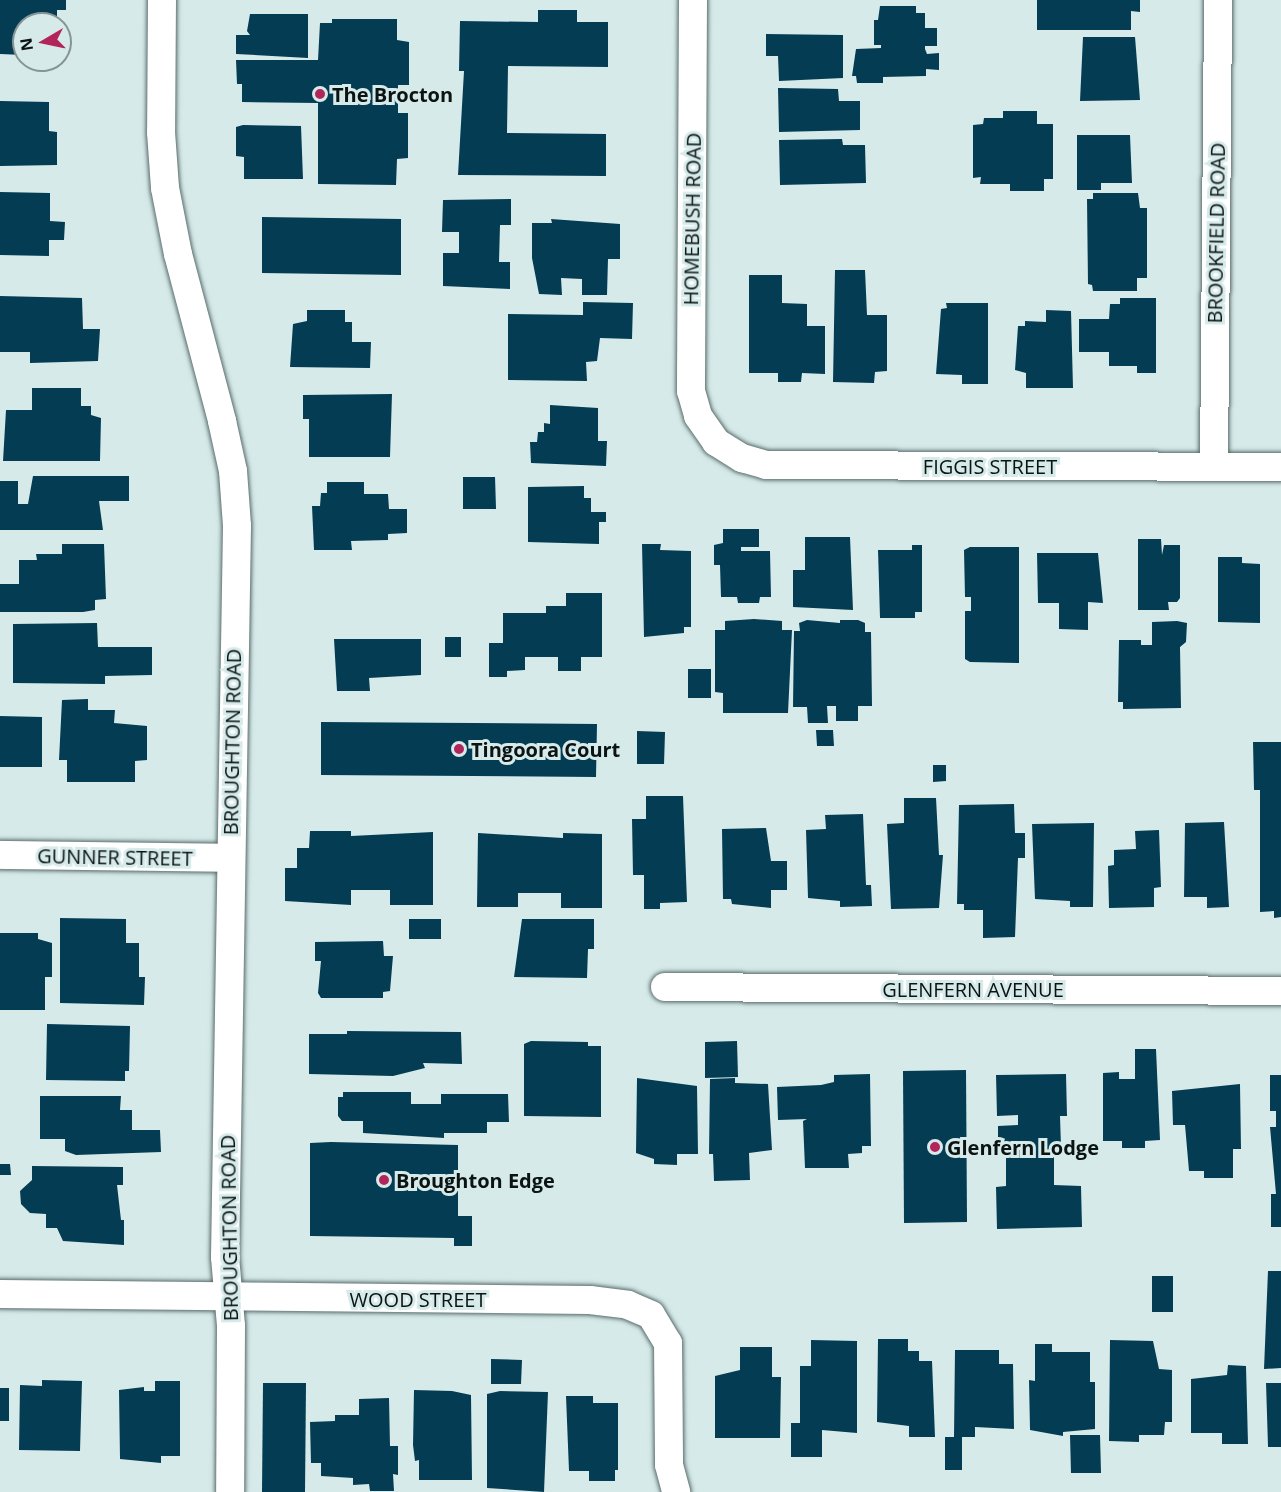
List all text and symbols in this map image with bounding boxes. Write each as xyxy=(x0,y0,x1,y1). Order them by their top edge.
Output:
north arrow xyxy=(12,12,72,72)
text: N xyxy=(14,36,38,53)
place label: The Brocton xyxy=(332,82,453,106)
marker: The Brocton xyxy=(313,87,327,101)
street label: HOMEBUSH ROAD xyxy=(678,132,706,306)
street label: BROOKFIELD ROAD xyxy=(1202,142,1230,324)
street label: FIGGIS STREET xyxy=(923,454,1057,478)
street label: BROUGHTON ROAD xyxy=(218,649,246,835)
place label: Tingoora Court xyxy=(471,737,620,761)
marker: Tingoora Court xyxy=(452,742,466,756)
street label: GUNNER STREET xyxy=(37,844,193,870)
street label: GLENFERN AVENUE xyxy=(882,977,1064,1001)
street label: BROUGHTON ROAD xyxy=(215,1135,243,1321)
place label: Glenfern Lodge xyxy=(947,1135,1099,1159)
marker: Glenfern Lodge xyxy=(928,1140,942,1154)
place label: Broughton Edge xyxy=(396,1168,555,1192)
marker: Broughton Edge xyxy=(377,1173,391,1187)
street label: WOOD STREET xyxy=(350,1287,486,1311)

